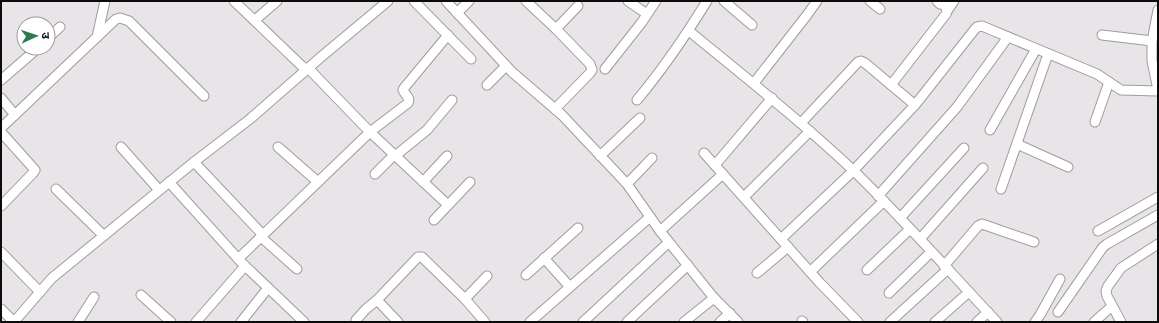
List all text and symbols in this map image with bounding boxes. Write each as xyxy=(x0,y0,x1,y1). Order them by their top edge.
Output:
north arrow xyxy=(16,16,56,56)
text: उ xyxy=(40,32,53,40)

